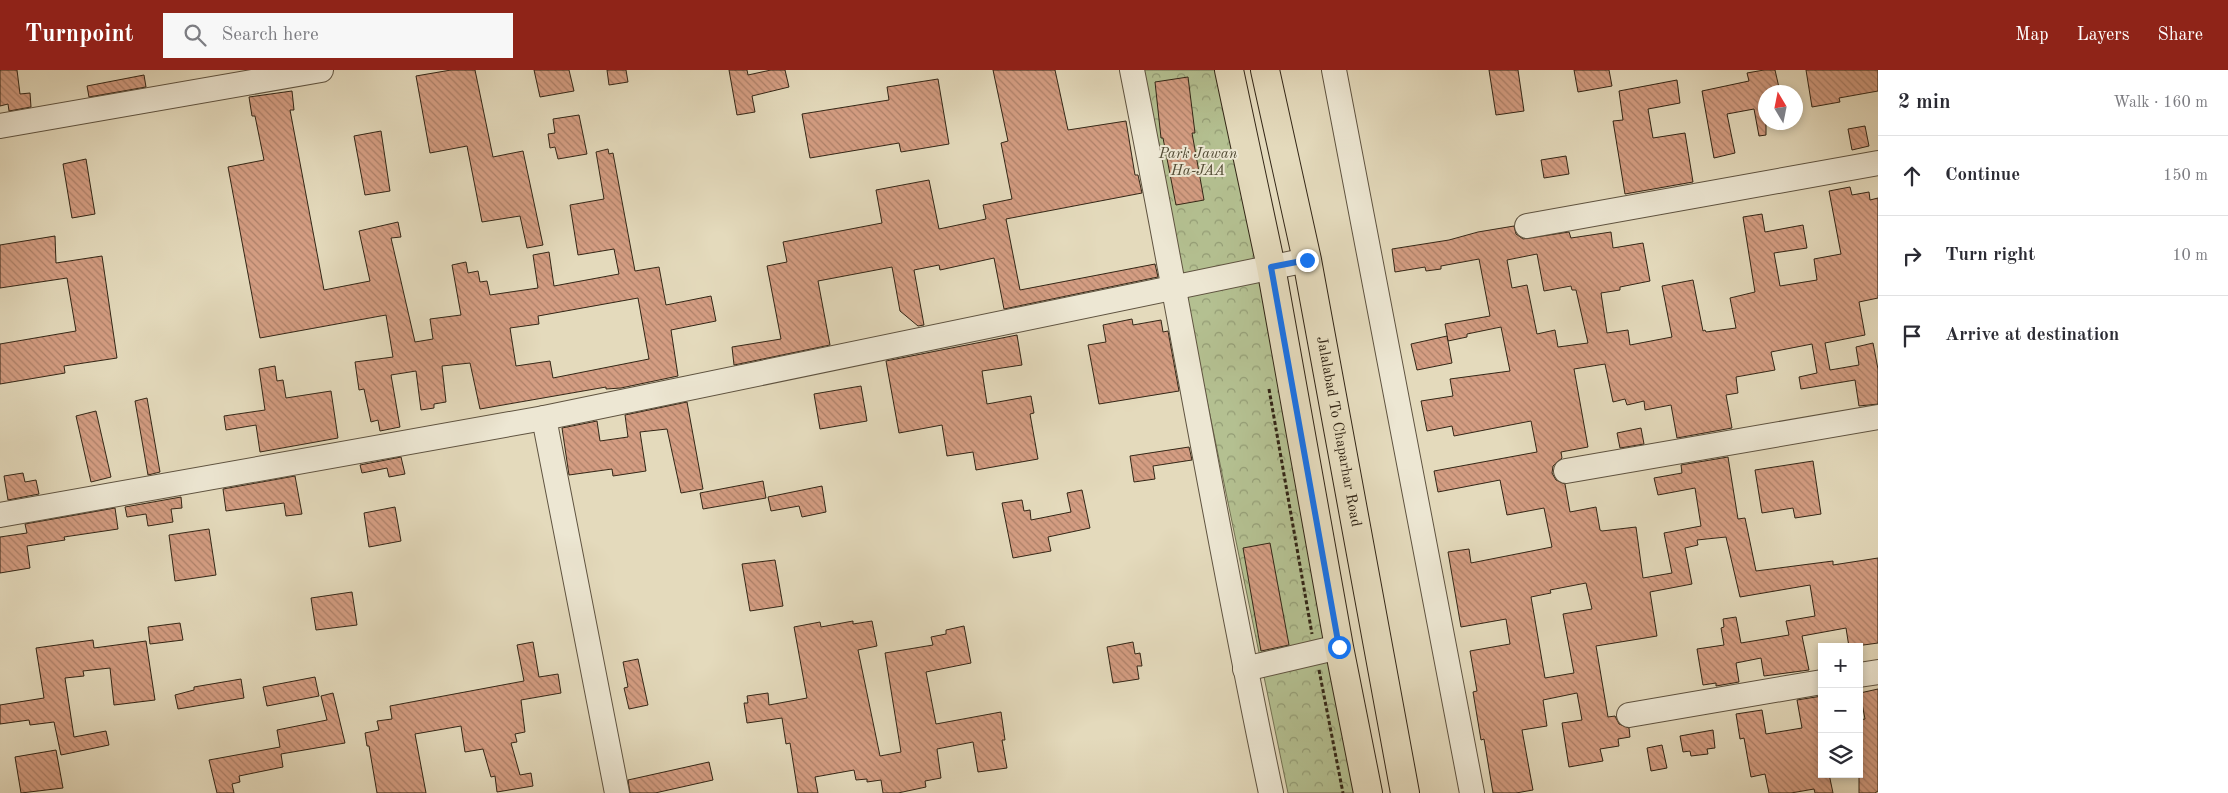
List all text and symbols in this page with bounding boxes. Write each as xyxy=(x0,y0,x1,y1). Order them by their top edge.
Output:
search box xyxy=(163,13,513,58)
icon: search xyxy=(181,21,209,49)
text: Turnpoint xyxy=(25,23,133,47)
text: Search here xyxy=(221,26,319,45)
text: Map xyxy=(2015,26,2049,44)
text: Layers xyxy=(2077,26,2129,44)
text: Share xyxy=(2157,26,2203,44)
north arrow xyxy=(1758,85,1803,130)
text: 2 min xyxy=(1898,92,1951,113)
text: Walk · 160 m xyxy=(2113,95,2208,111)
park label: Park Jawan Ha-JAA xyxy=(1158,147,1238,179)
icon: ahead xyxy=(1898,162,1926,190)
text: Continue xyxy=(1945,166,2020,185)
text: 150 m xyxy=(2163,168,2208,184)
icon: right xyxy=(1898,242,1926,270)
text: Turn right xyxy=(1945,246,2035,265)
text: 10 m xyxy=(2172,248,2208,264)
route end xyxy=(1296,249,1319,272)
icon: arrive xyxy=(1898,322,1926,350)
text: Arrive at destination xyxy=(1945,326,2119,345)
street label: Jalalabad To Chaparhar Road xyxy=(1314,335,1363,528)
route start xyxy=(1328,636,1351,659)
map controls xyxy=(1818,643,1863,778)
button: + xyxy=(1818,643,1863,688)
button: − xyxy=(1818,688,1863,733)
button: layers xyxy=(1818,733,1863,778)

